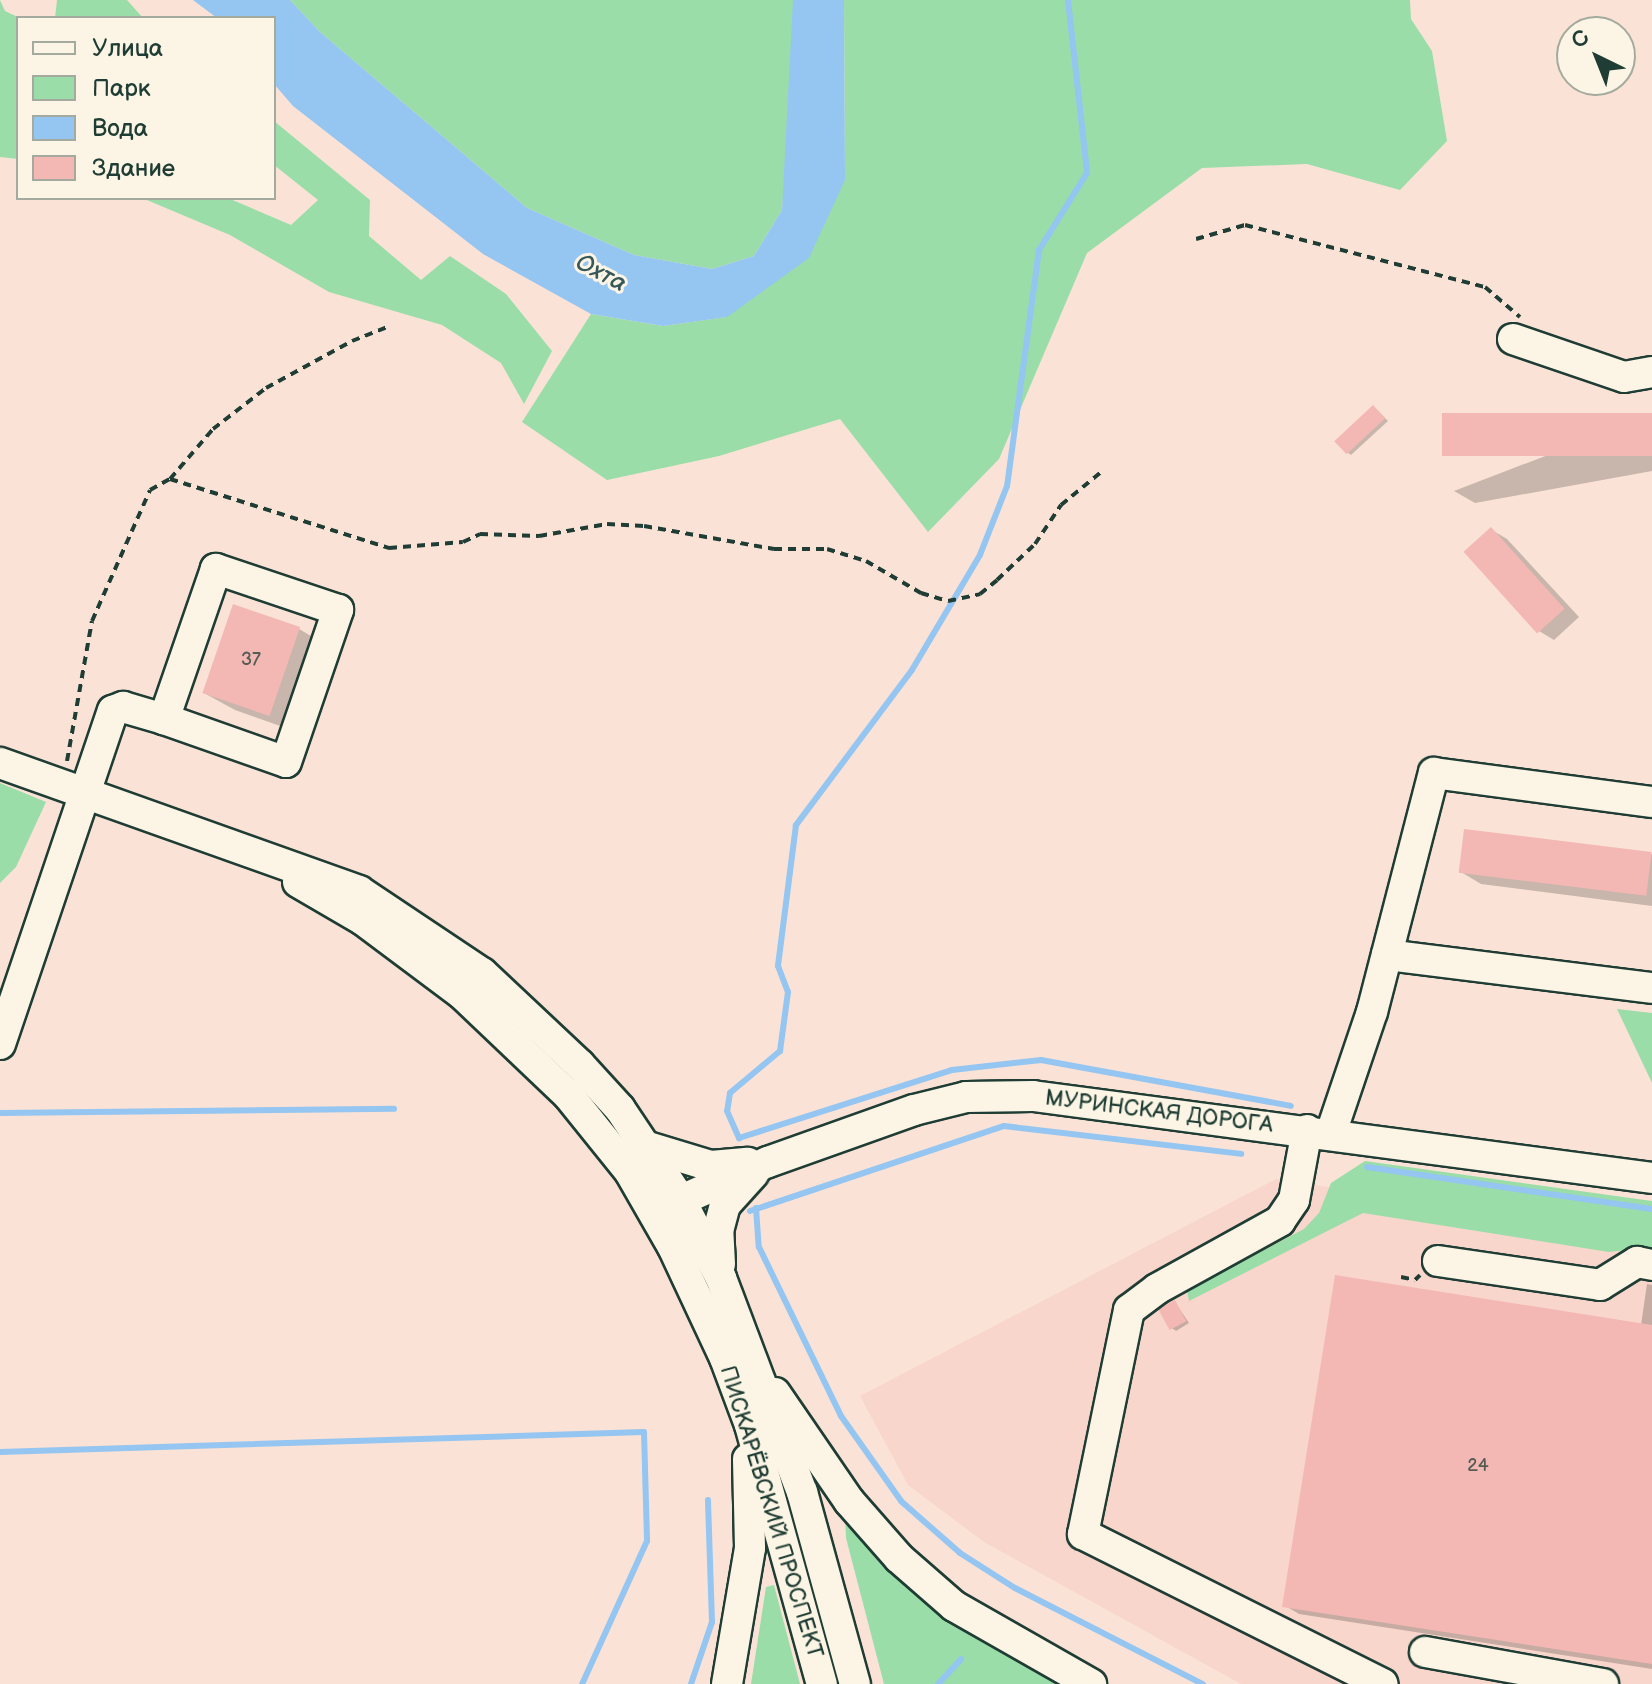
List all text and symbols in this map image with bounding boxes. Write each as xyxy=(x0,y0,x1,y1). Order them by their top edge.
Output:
legend xyxy=(16,16,276,200)
north arrow xyxy=(1556,16,1636,96)
text: С xyxy=(1566,24,1595,55)
text: Улица xyxy=(92,34,163,63)
text: Парк xyxy=(92,74,150,103)
text: Вода xyxy=(92,114,148,143)
text: Здание xyxy=(92,154,175,183)
water label: Охта xyxy=(571,248,631,298)
house number: 37 xyxy=(241,649,261,671)
street label: МУРИНСКАЯ ДОРОГА xyxy=(1044,1085,1274,1139)
street label: ПИСКАРЁВСКИЙ ПРОСПЕКТ xyxy=(714,1363,828,1661)
house number: 24 xyxy=(1467,1455,1489,1477)

